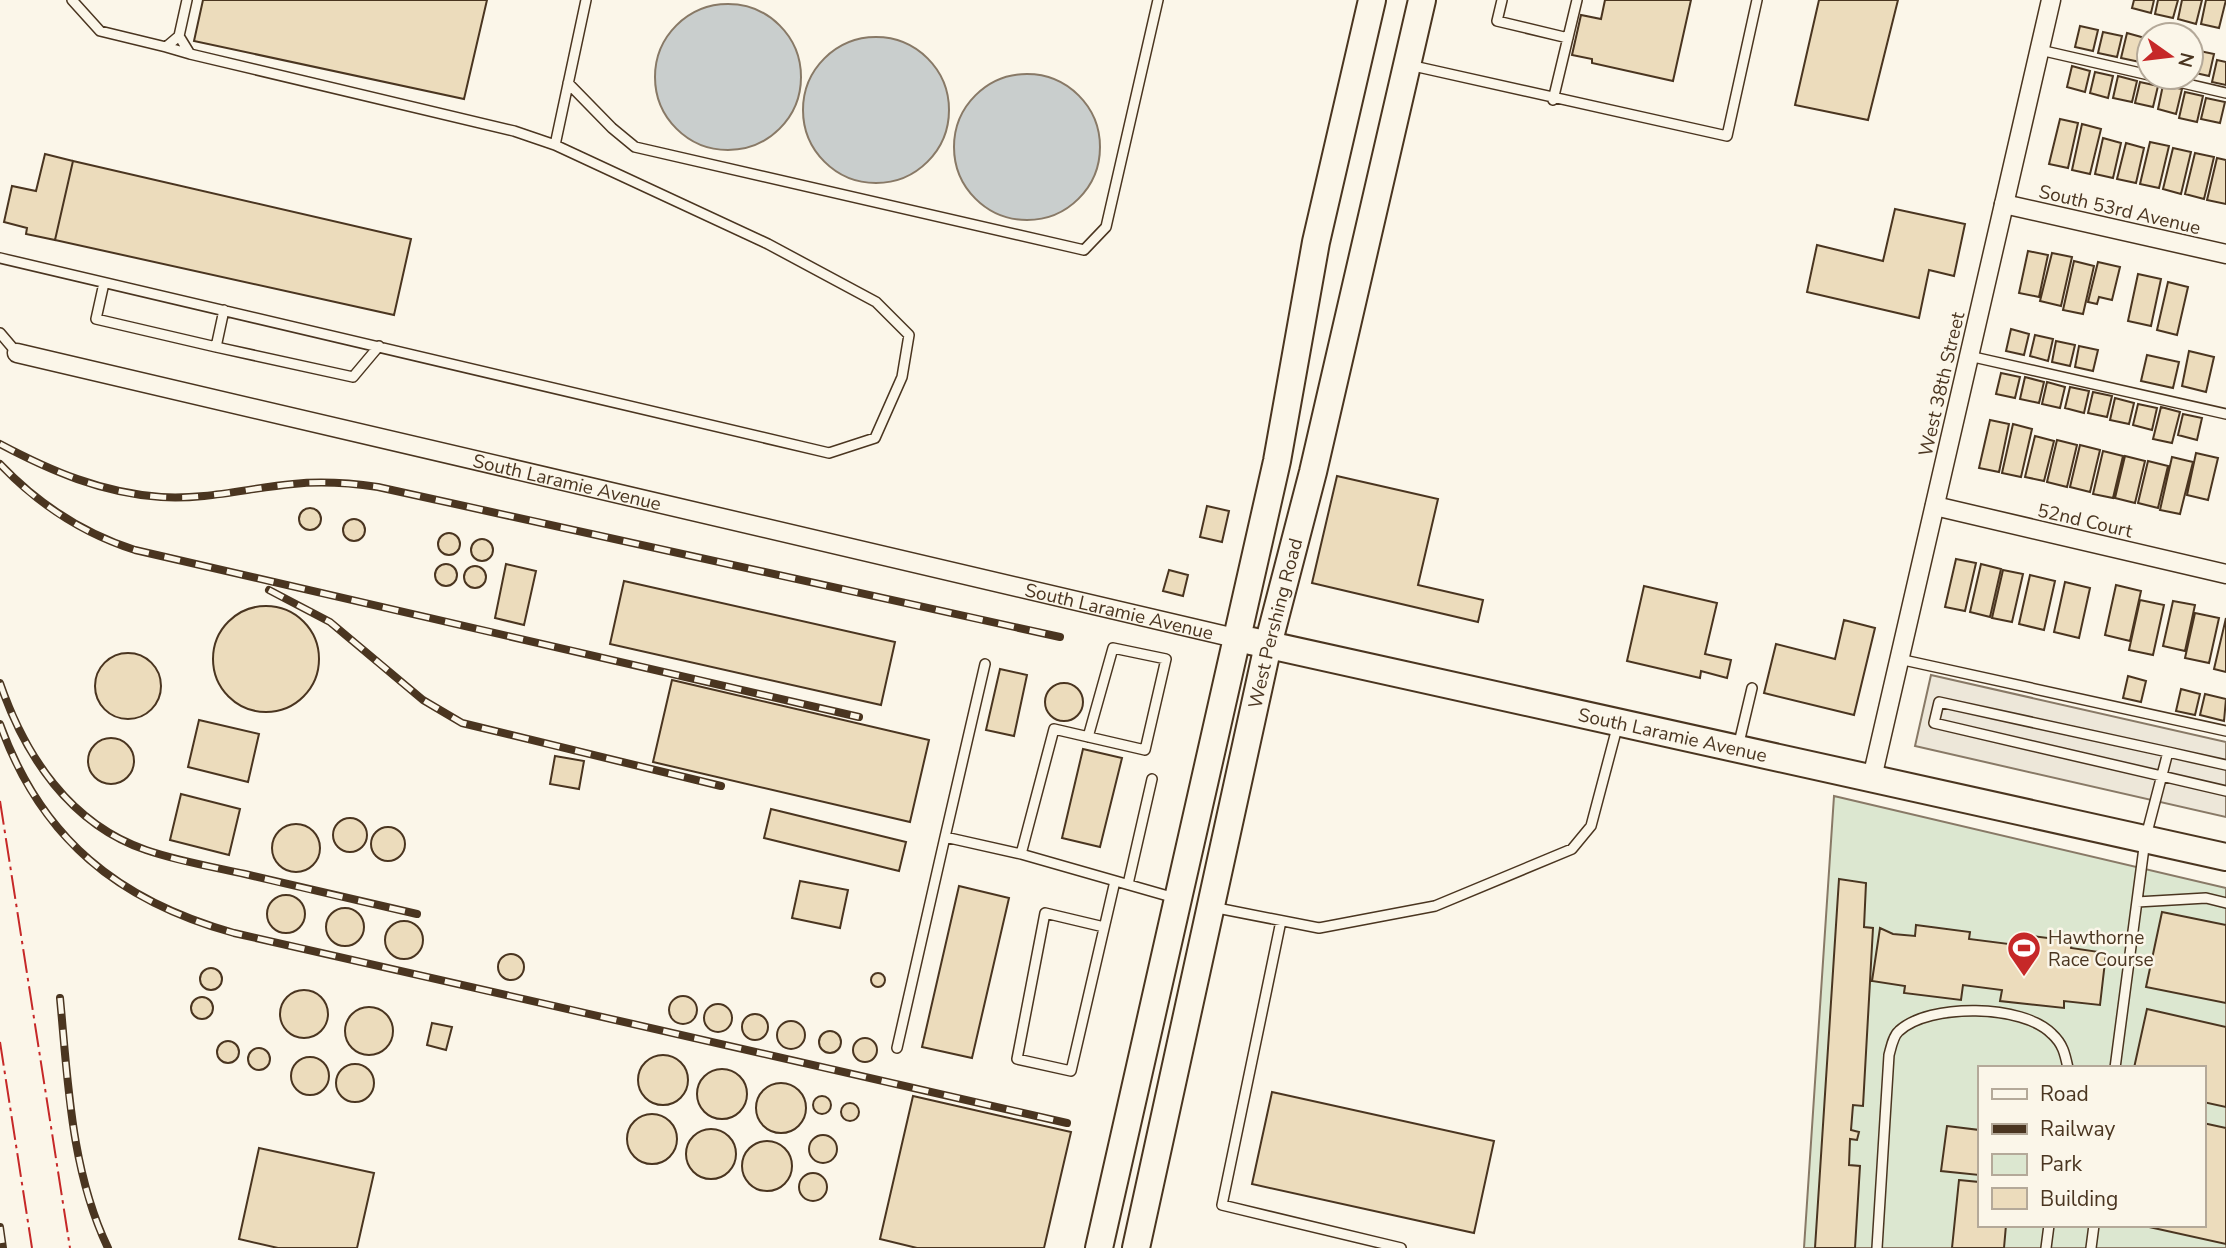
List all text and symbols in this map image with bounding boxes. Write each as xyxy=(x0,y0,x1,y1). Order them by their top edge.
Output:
north arrow xyxy=(2135,21,2205,91)
text: N xyxy=(2171,50,2200,70)
street label: South 53rd Avenue xyxy=(2036,179,2203,241)
street label: West 38th Street xyxy=(1913,309,1971,459)
street label: South Laramie Avenue xyxy=(470,448,664,517)
street label: 52nd Court xyxy=(2035,497,2135,545)
street label: West Pershing Road xyxy=(1242,536,1309,711)
street label: South Laramie Avenue xyxy=(1022,577,1216,647)
street label: South Laramie Avenue xyxy=(1576,702,1770,769)
place label: Hawthorne Race Course xyxy=(2048,925,2154,973)
sports icon: Hawthorne Race Course xyxy=(2005,929,2043,978)
legend xyxy=(1978,1066,2205,1227)
text: Road xyxy=(2040,1080,2089,1108)
text: Railway xyxy=(2040,1115,2115,1143)
text: Park xyxy=(2040,1150,2082,1178)
text: Building xyxy=(2040,1185,2118,1213)

